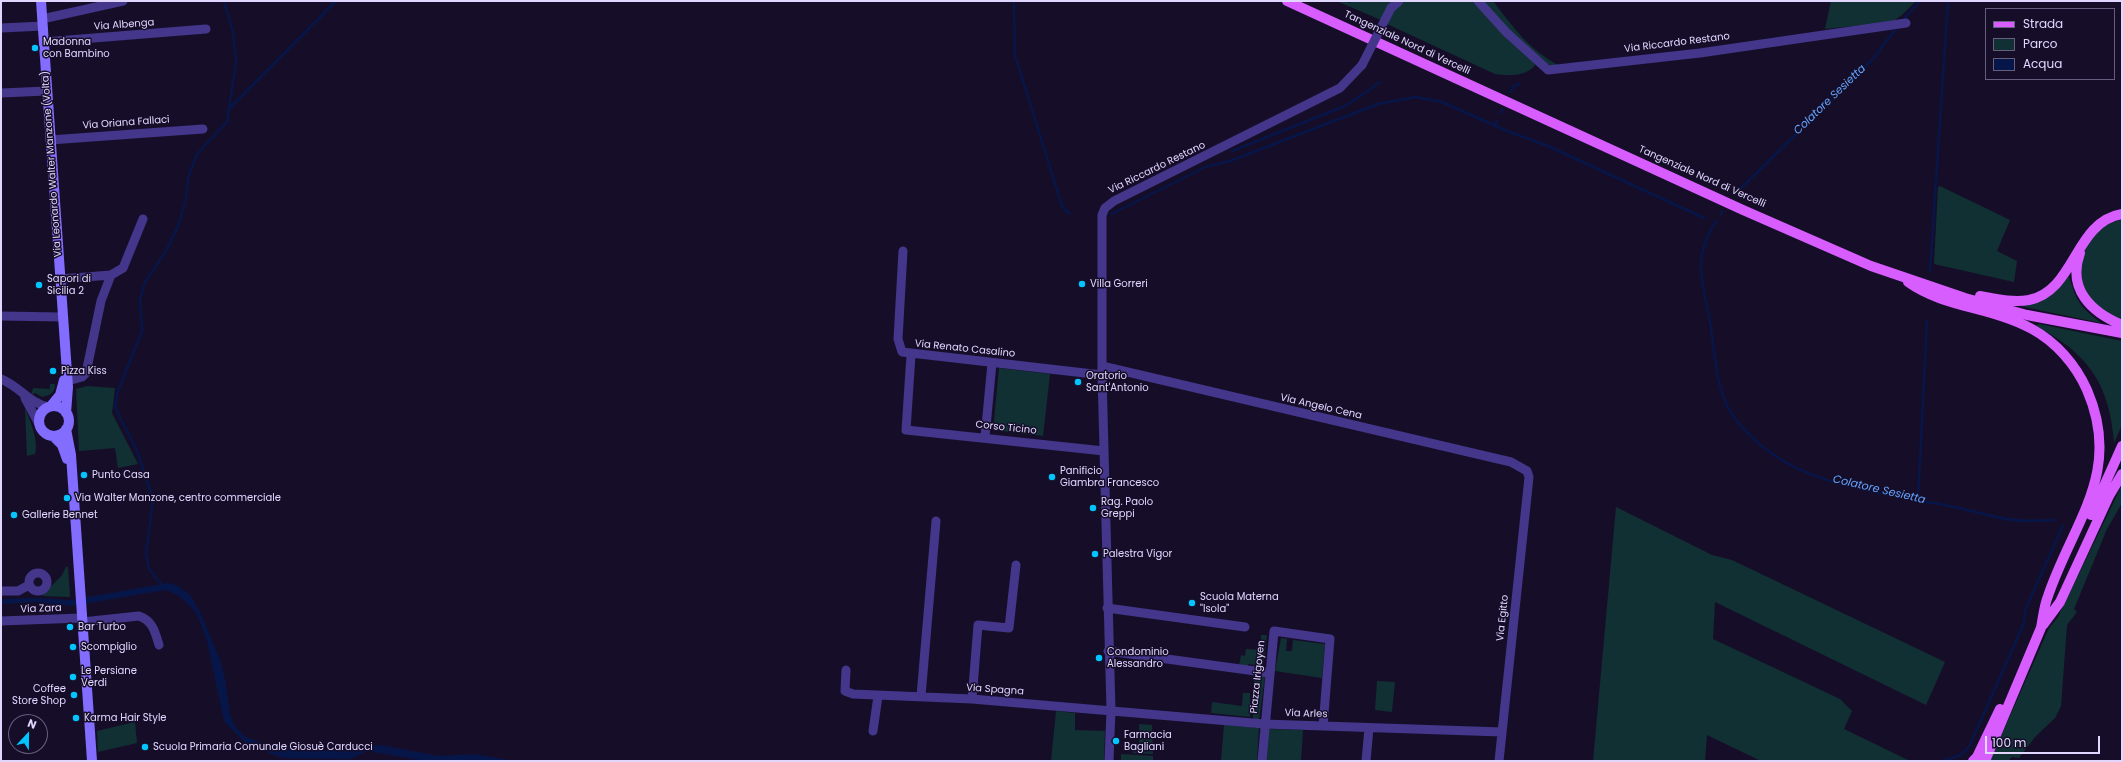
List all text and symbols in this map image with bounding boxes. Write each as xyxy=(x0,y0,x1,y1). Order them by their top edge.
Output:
street label: Tangenziale Nord di Vercelli xyxy=(1342,8,1472,78)
legend xyxy=(1985,8,2115,80)
text: Strada xyxy=(2023,15,2063,32)
street label: Via Albenga xyxy=(93,17,155,33)
street label: Via Riccardo Restano xyxy=(1623,31,1731,55)
text: Parco xyxy=(2023,35,2058,52)
place label: Madonna con Bambino xyxy=(43,36,110,60)
marker: Madonna con Bambino xyxy=(30,43,40,53)
text: Acqua xyxy=(2023,55,2062,72)
water label: Colatore Sesietta xyxy=(1791,62,1869,138)
street label: Via Leonardo Walter Manzone (Volta) xyxy=(40,71,64,257)
street label: Via Oriana Fallaci xyxy=(82,114,170,132)
street label: Via Riccardo Restano xyxy=(1107,139,1207,197)
street label: Tangenziale Nord di Vercelli xyxy=(1637,143,1767,211)
place label: Sapori di Sicilia 2 xyxy=(47,273,91,296)
place label: Villa Gorreri xyxy=(1090,278,1148,290)
marker: Villa Gorreri xyxy=(1077,279,1087,289)
marker: Sapori di Sicilia 2 xyxy=(34,280,44,290)
street label: Via Renato Casalino xyxy=(914,338,1016,360)
place label: Pizza Kiss xyxy=(61,365,107,377)
marker: Pizza Kiss xyxy=(48,366,58,376)
place label: Oratorio Sant'Antonio xyxy=(1086,370,1149,394)
marker: Oratorio Sant'Antonio xyxy=(1073,377,1083,387)
street label: Via Angelo Cena xyxy=(1279,392,1363,422)
street label: Corso Ticino xyxy=(975,419,1037,437)
place label: Panificio Giambra Francesco xyxy=(1060,465,1159,488)
place label: Punto Casa xyxy=(92,469,150,481)
marker: Punto Casa xyxy=(79,470,89,480)
marker: Panificio Giambra Francesco xyxy=(1047,472,1057,482)
water label: Colatore Sesietta xyxy=(1831,473,1927,507)
place label: Via Walter Manzone, centro commerciale xyxy=(75,492,281,504)
marker: Via Walter Manzone, centro commerciale xyxy=(62,493,72,503)
place label: Rag. Paolo Greppi xyxy=(1101,496,1153,520)
marker: Rag. Paolo Greppi xyxy=(1088,503,1098,513)
place label: Gallerie Bennet xyxy=(22,509,98,521)
marker: Gallerie Bennet xyxy=(9,510,19,520)
place label: Palestra Vigor xyxy=(1103,548,1172,560)
marker: Palestra Vigor xyxy=(1090,549,1100,559)
place label: Scuola Materna "Isola" xyxy=(1200,591,1279,614)
street label: Via Egitto xyxy=(1495,594,1511,642)
marker: Scuola Materna "Isola" xyxy=(1187,598,1197,608)
street label: Via Zara xyxy=(20,602,62,616)
place label: Bar Turbo xyxy=(78,621,126,633)
marker: Bar Turbo xyxy=(65,622,75,632)
street label: Piazza Irigoyen xyxy=(1248,640,1268,714)
place label: Scompiglio xyxy=(81,641,137,653)
marker: Scompiglio xyxy=(68,642,78,652)
place label: Condominio Alessandro xyxy=(1107,646,1169,670)
marker: Condominio Alessandro xyxy=(1094,653,1104,663)
place label: Le Persiane Verdi xyxy=(81,665,137,688)
marker: Le Persiane Verdi xyxy=(68,672,78,682)
street label: Via Spagna xyxy=(966,682,1024,698)
place label: Coffee Store Shop xyxy=(12,683,66,706)
marker: Coffee Store Shop xyxy=(69,690,79,700)
street label: Via Arles xyxy=(1284,707,1328,721)
place label: Karma Hair Style xyxy=(84,712,167,724)
marker: Karma Hair Style xyxy=(71,713,81,723)
north arrow xyxy=(8,714,48,754)
text: N xyxy=(25,715,39,733)
scale bar xyxy=(1987,728,2102,754)
place label: Farmacia Bagliani xyxy=(1124,729,1172,752)
text: 100 m xyxy=(1992,734,2026,751)
marker: Farmacia Bagliani xyxy=(1111,736,1121,746)
place label: Scuola Primaria Comunale Giosuè Carducci xyxy=(153,741,373,753)
marker: Scuola Primaria Comunale Giosuè Carducci xyxy=(140,742,150,752)

